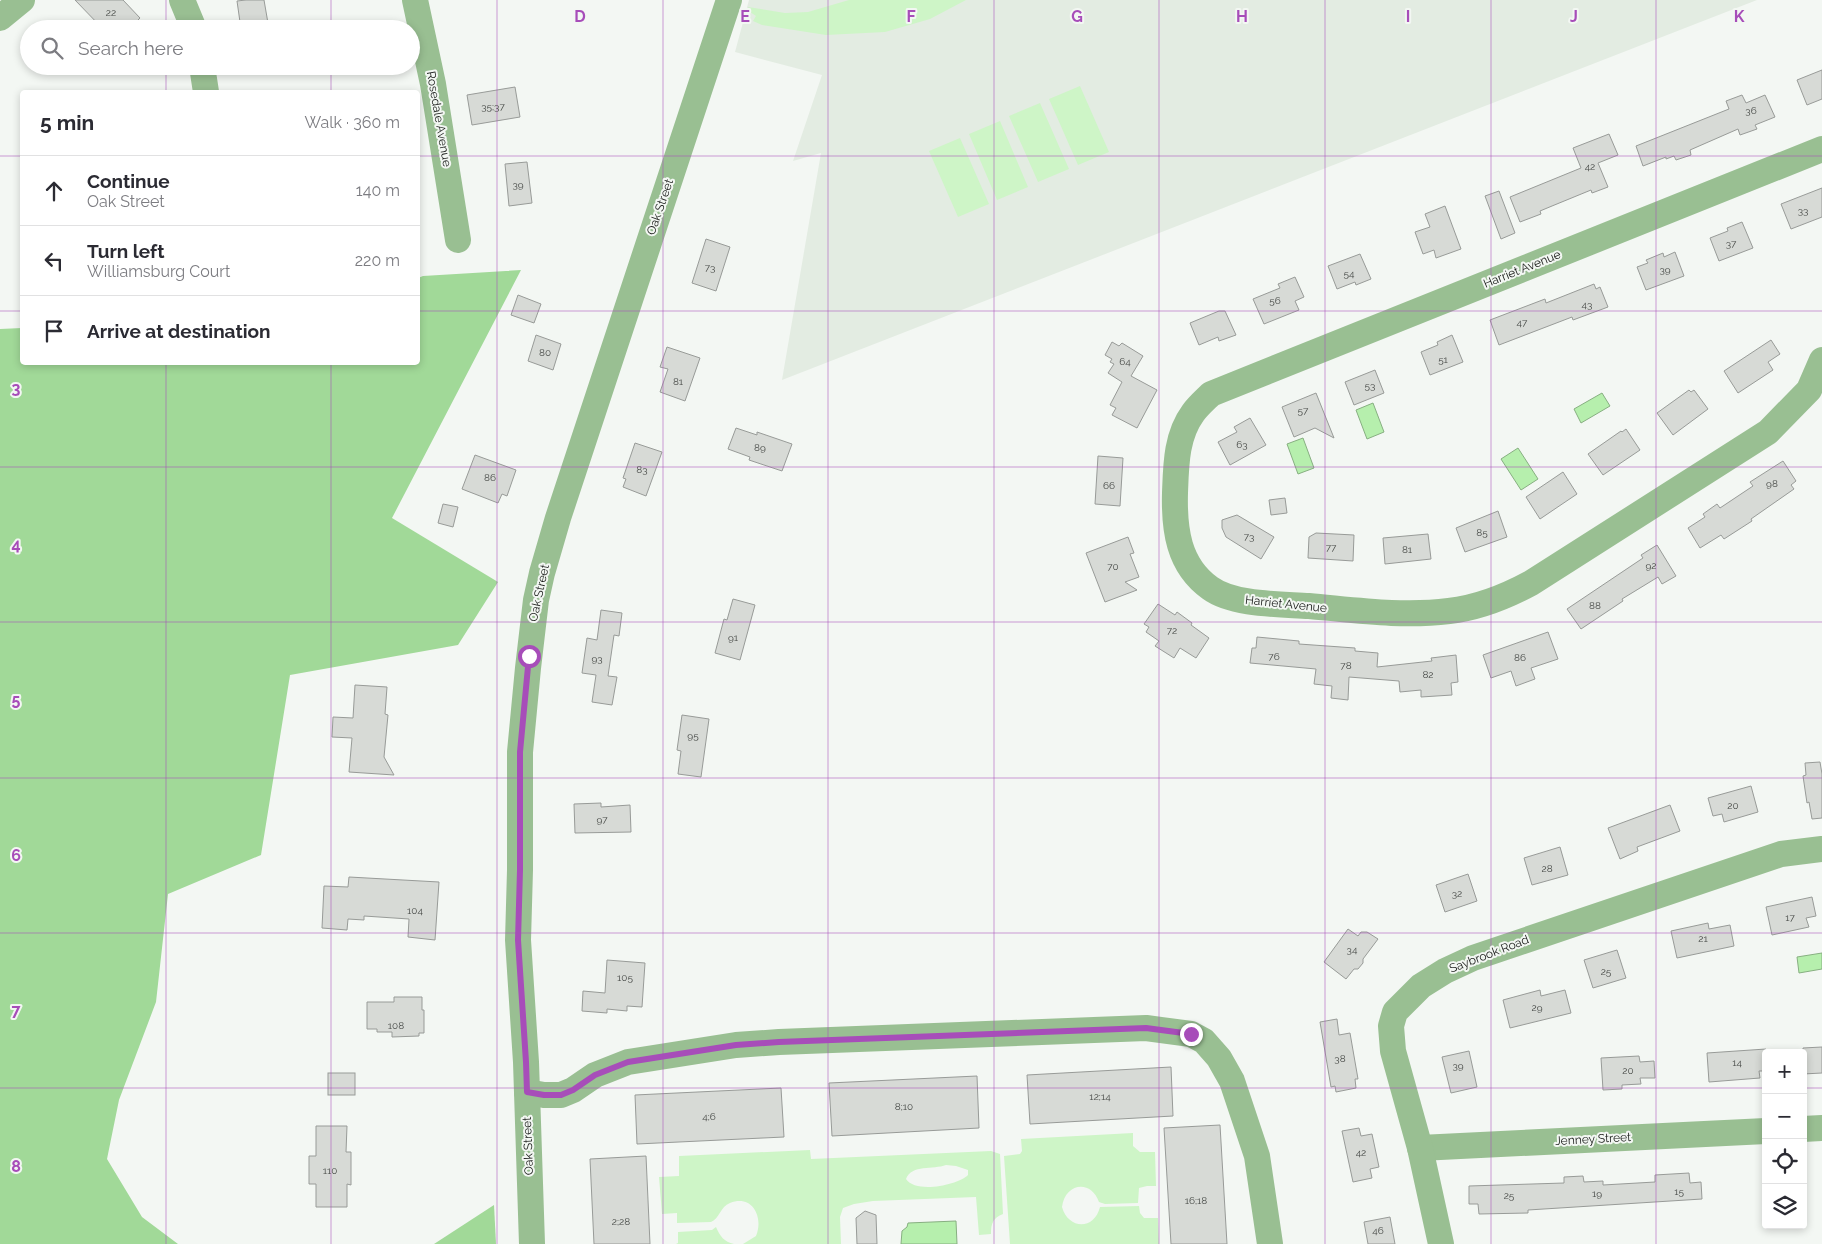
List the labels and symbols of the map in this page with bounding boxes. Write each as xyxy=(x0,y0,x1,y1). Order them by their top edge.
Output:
house number: 22 xyxy=(106,7,116,18)
text: D xyxy=(574,7,586,26)
text: E xyxy=(740,7,750,26)
text: F xyxy=(906,7,916,26)
text: G xyxy=(1071,7,1083,26)
text: H xyxy=(1236,7,1248,26)
text: I xyxy=(1406,7,1410,26)
text: J xyxy=(1570,7,1578,26)
text: K xyxy=(1734,7,1745,26)
street label: Rosedale Avenue xyxy=(424,70,454,168)
house number: 35;37 xyxy=(481,101,505,112)
house number: 36 xyxy=(1745,105,1757,116)
house number: 42 xyxy=(1585,161,1595,172)
street label: Oak Street xyxy=(644,177,676,237)
house number: 39 xyxy=(512,179,524,190)
house number: 33 xyxy=(1798,205,1808,216)
house number: 37 xyxy=(1726,238,1737,249)
street label: Harriet Avenue xyxy=(1481,247,1563,291)
house number: 73 xyxy=(705,262,715,273)
house number: 39 xyxy=(1659,264,1671,275)
house number: 54 xyxy=(1344,268,1355,279)
house number: 56 xyxy=(1269,295,1281,306)
house number: 43 xyxy=(1582,299,1592,310)
house number: 47 xyxy=(1517,317,1528,328)
house number: 80 xyxy=(539,347,551,358)
house number: 51 xyxy=(1438,354,1449,365)
house number: 64 xyxy=(1119,356,1131,367)
house number: 81 xyxy=(673,376,684,387)
text: 3 xyxy=(12,379,21,398)
house number: 53 xyxy=(1365,380,1375,391)
house number: 57 xyxy=(1298,405,1309,416)
house number: 63 xyxy=(1236,439,1248,450)
house number: 89 xyxy=(754,442,766,453)
house number: 83 xyxy=(636,464,648,475)
house number: 86 xyxy=(484,472,496,483)
house number: 98 xyxy=(1766,478,1778,489)
house number: 66 xyxy=(1103,480,1115,491)
house number: 85 xyxy=(1476,527,1488,538)
house number: 73 xyxy=(1244,531,1254,542)
text: 4 xyxy=(11,535,21,554)
house number: 77 xyxy=(1326,542,1337,553)
house number: 81 xyxy=(1402,544,1413,555)
house number: 92 xyxy=(1645,560,1657,571)
house number: 70 xyxy=(1107,561,1119,572)
street label: Oak Street xyxy=(526,563,552,623)
street label: Harriet Avenue xyxy=(1244,593,1328,615)
house number: 88 xyxy=(1589,600,1601,611)
house number: 72 xyxy=(1167,625,1177,636)
house number: 91 xyxy=(728,632,739,643)
route start xyxy=(518,645,541,668)
house number: 76 xyxy=(1268,651,1280,662)
house number: 86 xyxy=(1514,652,1526,663)
house number: 93 xyxy=(591,653,603,664)
house number: 78 xyxy=(1340,660,1352,671)
house number: 82 xyxy=(1422,669,1434,680)
text: 5 xyxy=(12,690,21,709)
house number: 95 xyxy=(687,730,699,741)
house number: 20 xyxy=(1727,800,1739,811)
house number: 97 xyxy=(596,814,608,825)
text: 6 xyxy=(11,846,21,865)
house number: 28 xyxy=(1541,863,1553,874)
house number: 32 xyxy=(1452,888,1462,899)
house number: 104 xyxy=(407,905,423,916)
house number: 17 xyxy=(1785,912,1795,923)
street label: Saybrook Road xyxy=(1447,932,1531,976)
house number: 21 xyxy=(1698,933,1708,944)
house number: 34 xyxy=(1347,944,1358,955)
house number: 25 xyxy=(1601,966,1612,977)
house number: 105 xyxy=(617,972,633,983)
text: 7 xyxy=(12,1001,21,1020)
house number: 29 xyxy=(1531,1002,1543,1013)
house number: 108 xyxy=(388,1020,404,1031)
route end xyxy=(1180,1023,1203,1046)
house number: 38 xyxy=(1334,1053,1346,1064)
house number: 14 xyxy=(1732,1057,1742,1068)
house number: 39 xyxy=(1452,1060,1464,1071)
house number: 20 xyxy=(1622,1065,1634,1076)
house number: 12;14 xyxy=(1089,1091,1111,1102)
house number: 8;10 xyxy=(895,1101,913,1112)
house number: 4;6 xyxy=(702,1111,716,1122)
street label: Oak Street xyxy=(520,1117,536,1175)
street label: Jenney Street xyxy=(1555,1130,1631,1148)
house number: 42 xyxy=(1356,1147,1366,1158)
text: 8 xyxy=(11,1157,21,1176)
house number: 110 xyxy=(323,1165,337,1176)
house number: 15 xyxy=(1674,1186,1684,1197)
house number: 19 xyxy=(1592,1188,1602,1199)
house number: 25 xyxy=(1504,1190,1515,1201)
house number: 16;18 xyxy=(1185,1195,1207,1206)
house number: 2;28 xyxy=(612,1216,630,1227)
house number: 46 xyxy=(1372,1225,1384,1236)

